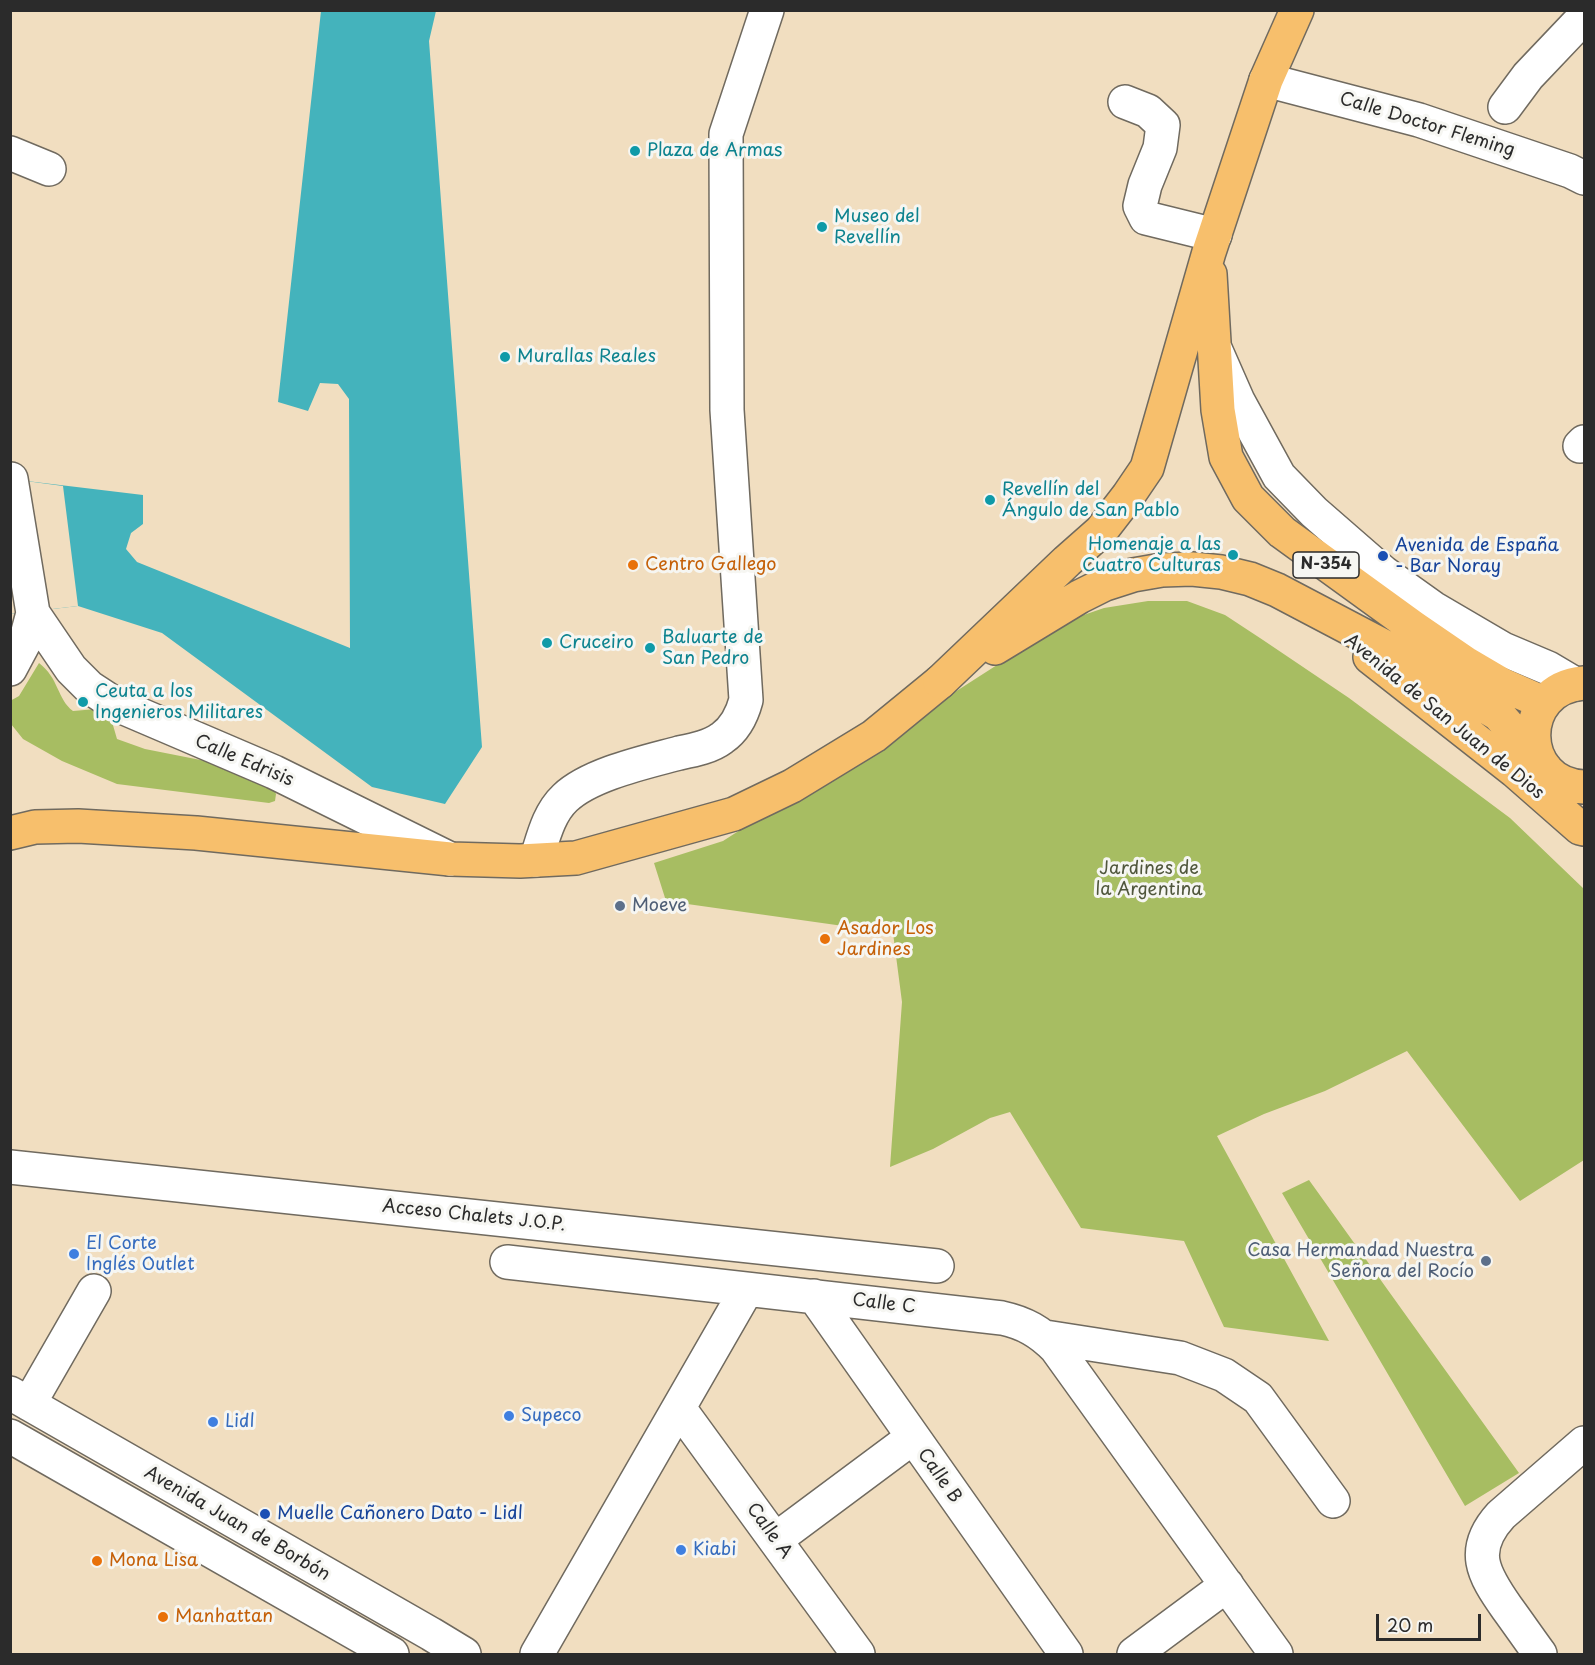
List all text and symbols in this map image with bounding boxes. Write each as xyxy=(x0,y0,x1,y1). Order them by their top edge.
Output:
street label: Calle Doctor Fleming xyxy=(1337,88,1517,162)
place label: Plaza de Armas xyxy=(647,140,782,162)
marker: Plaza de Armas xyxy=(628,144,642,158)
place label: Museo del Revellín xyxy=(834,206,920,248)
marker: Museo del Revellín xyxy=(815,220,829,234)
place label: Murallas Reales xyxy=(517,346,656,368)
marker: Murallas Reales xyxy=(498,350,512,364)
place label: Revellín del Ángulo de San Pablo xyxy=(1002,479,1179,522)
marker: Revellín del Ángulo de San Pablo xyxy=(983,493,997,507)
place label: Homenaje a las Cuatro Culturas xyxy=(1082,534,1221,576)
place label: Avenida de España - Bar Noray xyxy=(1395,535,1559,578)
marker: Homenaje a las Cuatro Culturas xyxy=(1226,548,1240,562)
marker: Avenida de España - Bar Noray xyxy=(1376,549,1390,563)
road number: N-354 xyxy=(1293,552,1359,578)
place label: Centro Gallego xyxy=(645,554,776,576)
marker: Centro Gallego xyxy=(626,558,640,572)
place label: Baluarte de San Pedro xyxy=(662,627,763,670)
street label: Avenida de San Juan de Dios xyxy=(1340,630,1548,804)
place label: Cruceiro xyxy=(559,632,634,654)
marker: Cruceiro xyxy=(540,636,554,650)
marker: Baluarte de San Pedro xyxy=(643,641,657,655)
place label: Ceuta a los Ingenieros Militares xyxy=(95,681,263,724)
marker: Ceuta a los Ingenieros Militares xyxy=(76,695,90,709)
street label: Calle Edrisis xyxy=(192,731,296,791)
park label: Jardines de la Argentina xyxy=(1095,858,1203,900)
place label: Moeve xyxy=(632,895,687,917)
marker: Moeve xyxy=(613,899,627,913)
place label: Asador Los Jardines xyxy=(837,918,934,960)
marker: Asador Los Jardines xyxy=(818,932,832,946)
street label: Acceso Chalets J.O.P. xyxy=(381,1196,567,1236)
place label: El Corte Inglés Outlet xyxy=(86,1233,195,1276)
place label: Casa Hermandad Nuestra Señora del Rocío xyxy=(1247,1240,1474,1282)
marker: El Corte Inglés Outlet xyxy=(67,1247,81,1261)
marker: Casa Hermandad Nuestra Señora del Rocío xyxy=(1479,1254,1493,1268)
street label: Calle C xyxy=(851,1289,917,1319)
place label: Supeco xyxy=(521,1405,581,1427)
marker: Supeco xyxy=(502,1409,516,1423)
place label: Lidl xyxy=(225,1411,255,1433)
marker: Lidl xyxy=(206,1415,220,1429)
street label: Calle B xyxy=(912,1445,966,1507)
street label: Avenida Juan de Borbón xyxy=(140,1462,334,1586)
street label: Calle A xyxy=(742,1499,796,1563)
place label: Muelle Cañonero Dato - Lidl xyxy=(277,1503,523,1525)
marker: Muelle Cañonero Dato - Lidl xyxy=(258,1507,272,1521)
place label: Kiabi xyxy=(693,1539,736,1561)
marker: Kiabi xyxy=(674,1543,688,1557)
place label: Mona Lisa xyxy=(109,1550,198,1572)
marker: Mona Lisa xyxy=(90,1554,104,1568)
scale bar xyxy=(1379,1602,1484,1640)
place label: Manhattan xyxy=(175,1606,273,1628)
marker: Manhattan xyxy=(156,1610,170,1624)
text: 20 m xyxy=(1387,1611,1433,1638)

